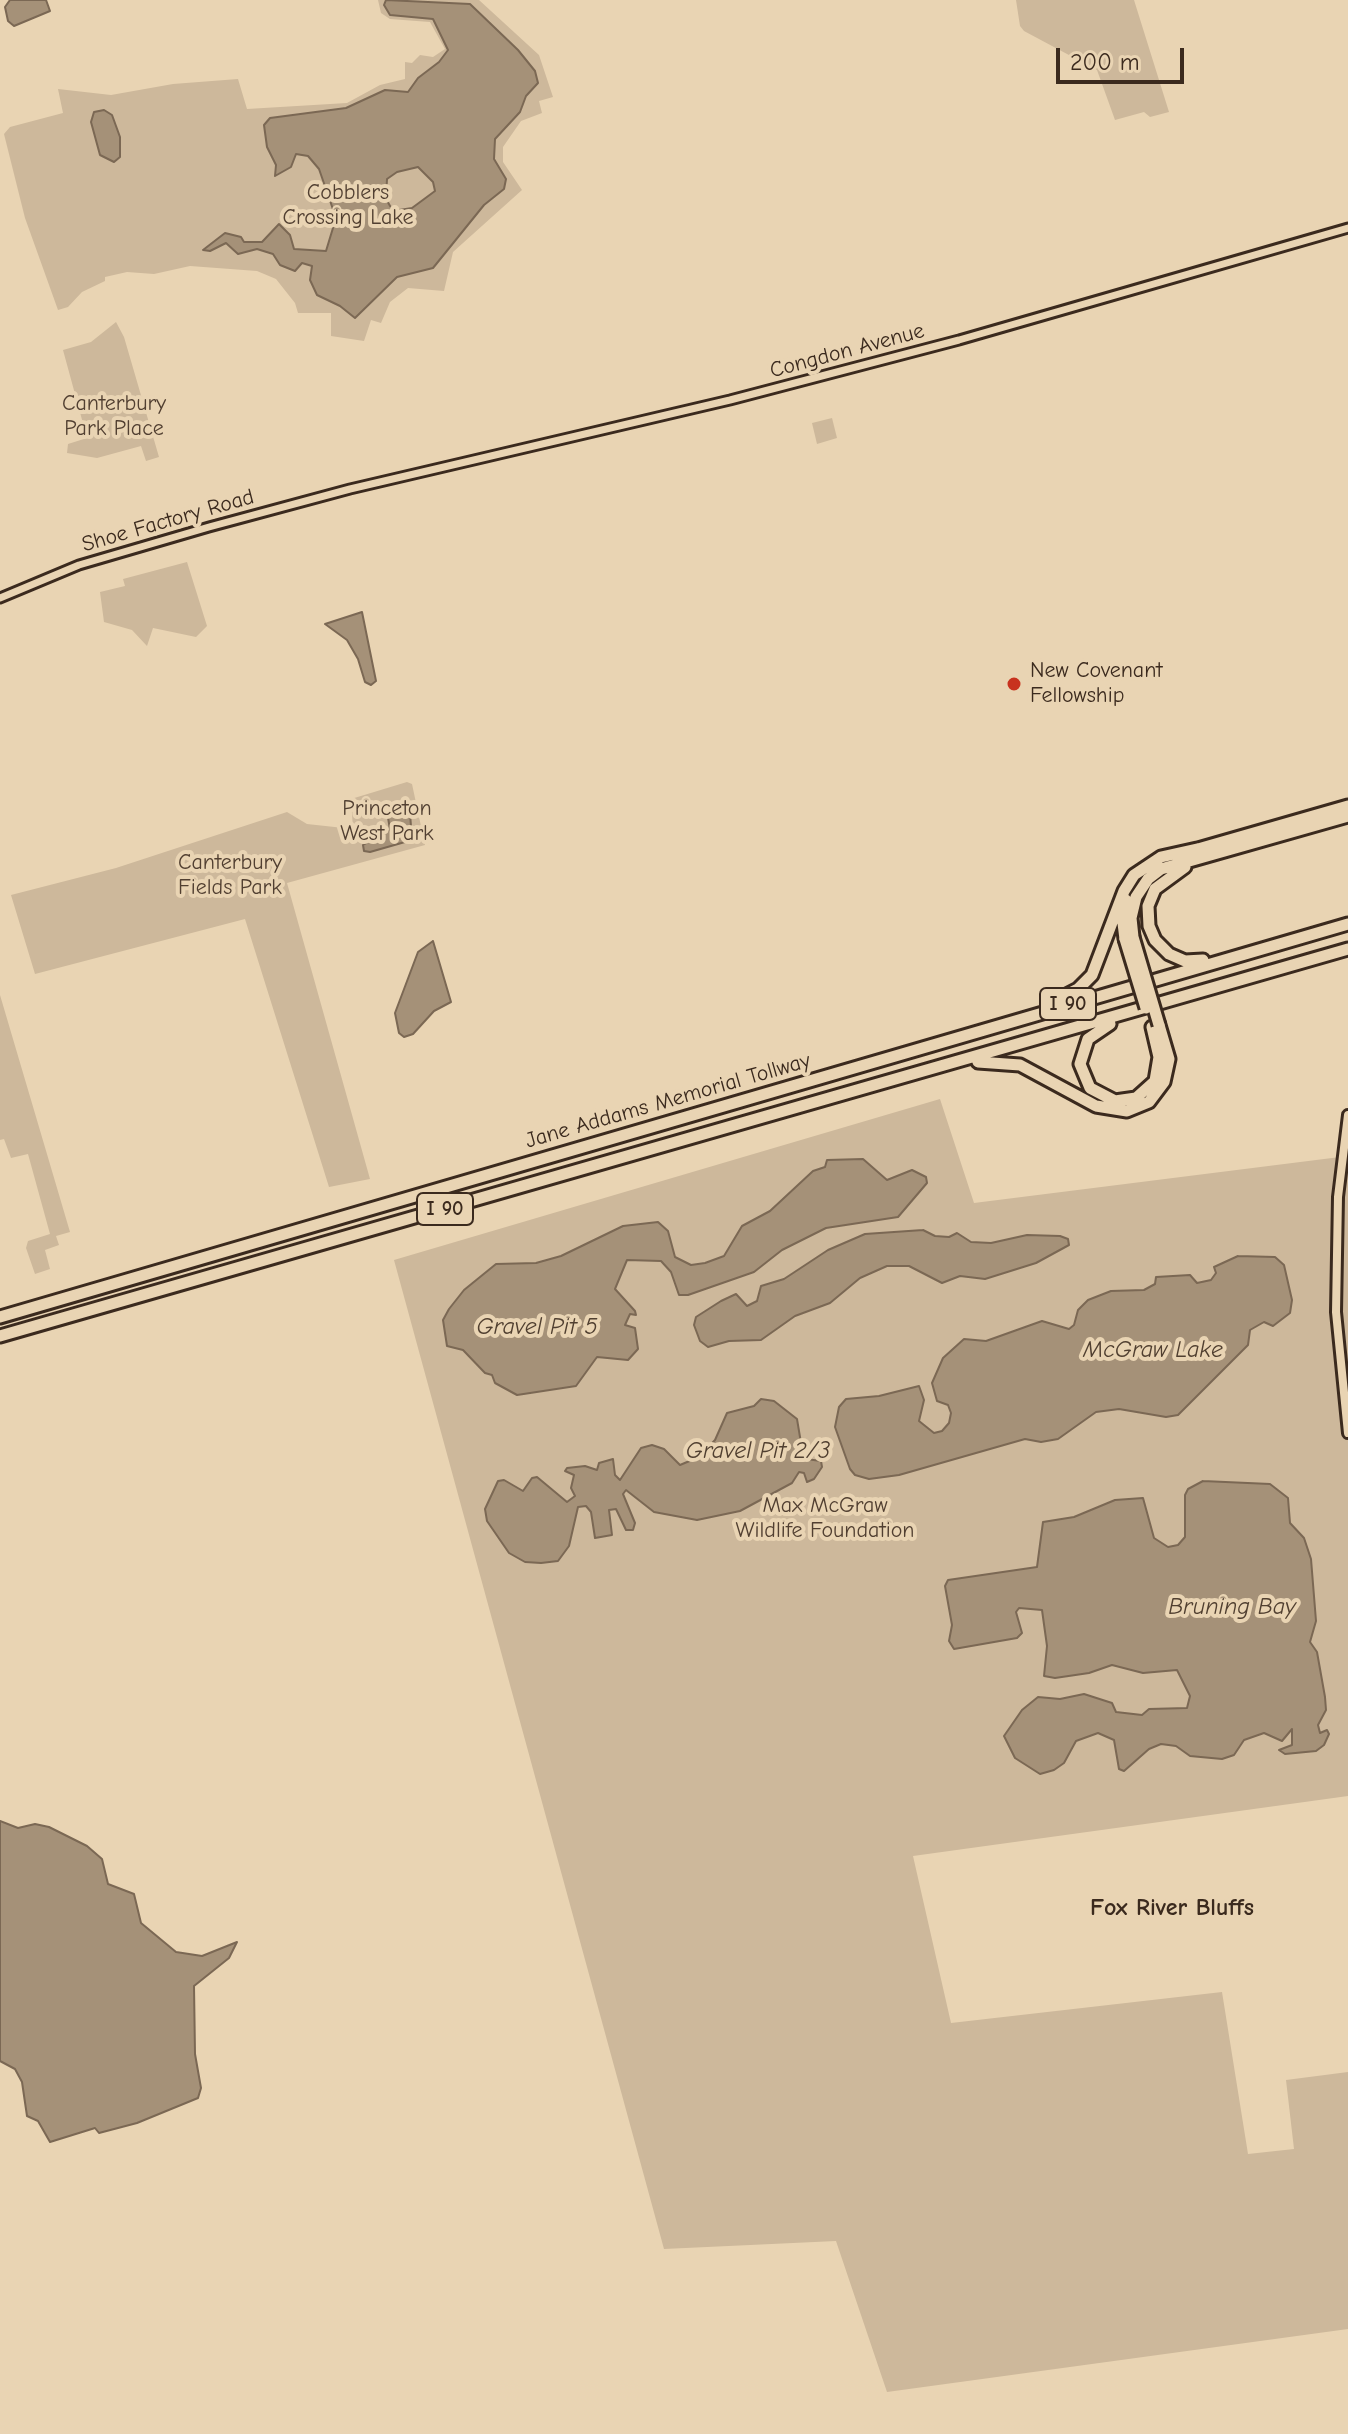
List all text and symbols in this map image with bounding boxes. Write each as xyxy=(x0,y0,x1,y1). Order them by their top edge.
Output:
scale bar xyxy=(1060,32,1188,82)
text: 200 m xyxy=(1070,48,1140,76)
park label: Cobblers Crossing Lake xyxy=(282,180,414,232)
street label: Congdon Avenue xyxy=(767,318,927,384)
park label: Canterbury Park Place xyxy=(62,391,166,442)
street label: Shoe Factory Road xyxy=(79,484,257,558)
place label: New Covenant Fellowship xyxy=(1030,658,1163,710)
marker: New Covenant Fellowship xyxy=(1005,675,1023,693)
park label: Princeton West Park xyxy=(340,796,434,848)
park label: Canterbury Fields Park xyxy=(178,850,282,902)
road number: I 90 xyxy=(1040,988,1096,1020)
street label: Jane Addams Memorial Tollway xyxy=(522,1048,814,1154)
road number: I 90 xyxy=(417,1193,473,1225)
water label: Gravel Pit 5 xyxy=(476,1313,598,1341)
water label: McGraw Lake xyxy=(1083,1336,1223,1364)
water label: Gravel Pit 2/3 xyxy=(686,1437,830,1465)
park label: Max McGraw Wildlife Foundation xyxy=(735,1493,915,1544)
water label: Bruning Bay xyxy=(1168,1593,1296,1621)
district label: Fox River Bluffs xyxy=(1090,1894,1254,1922)

